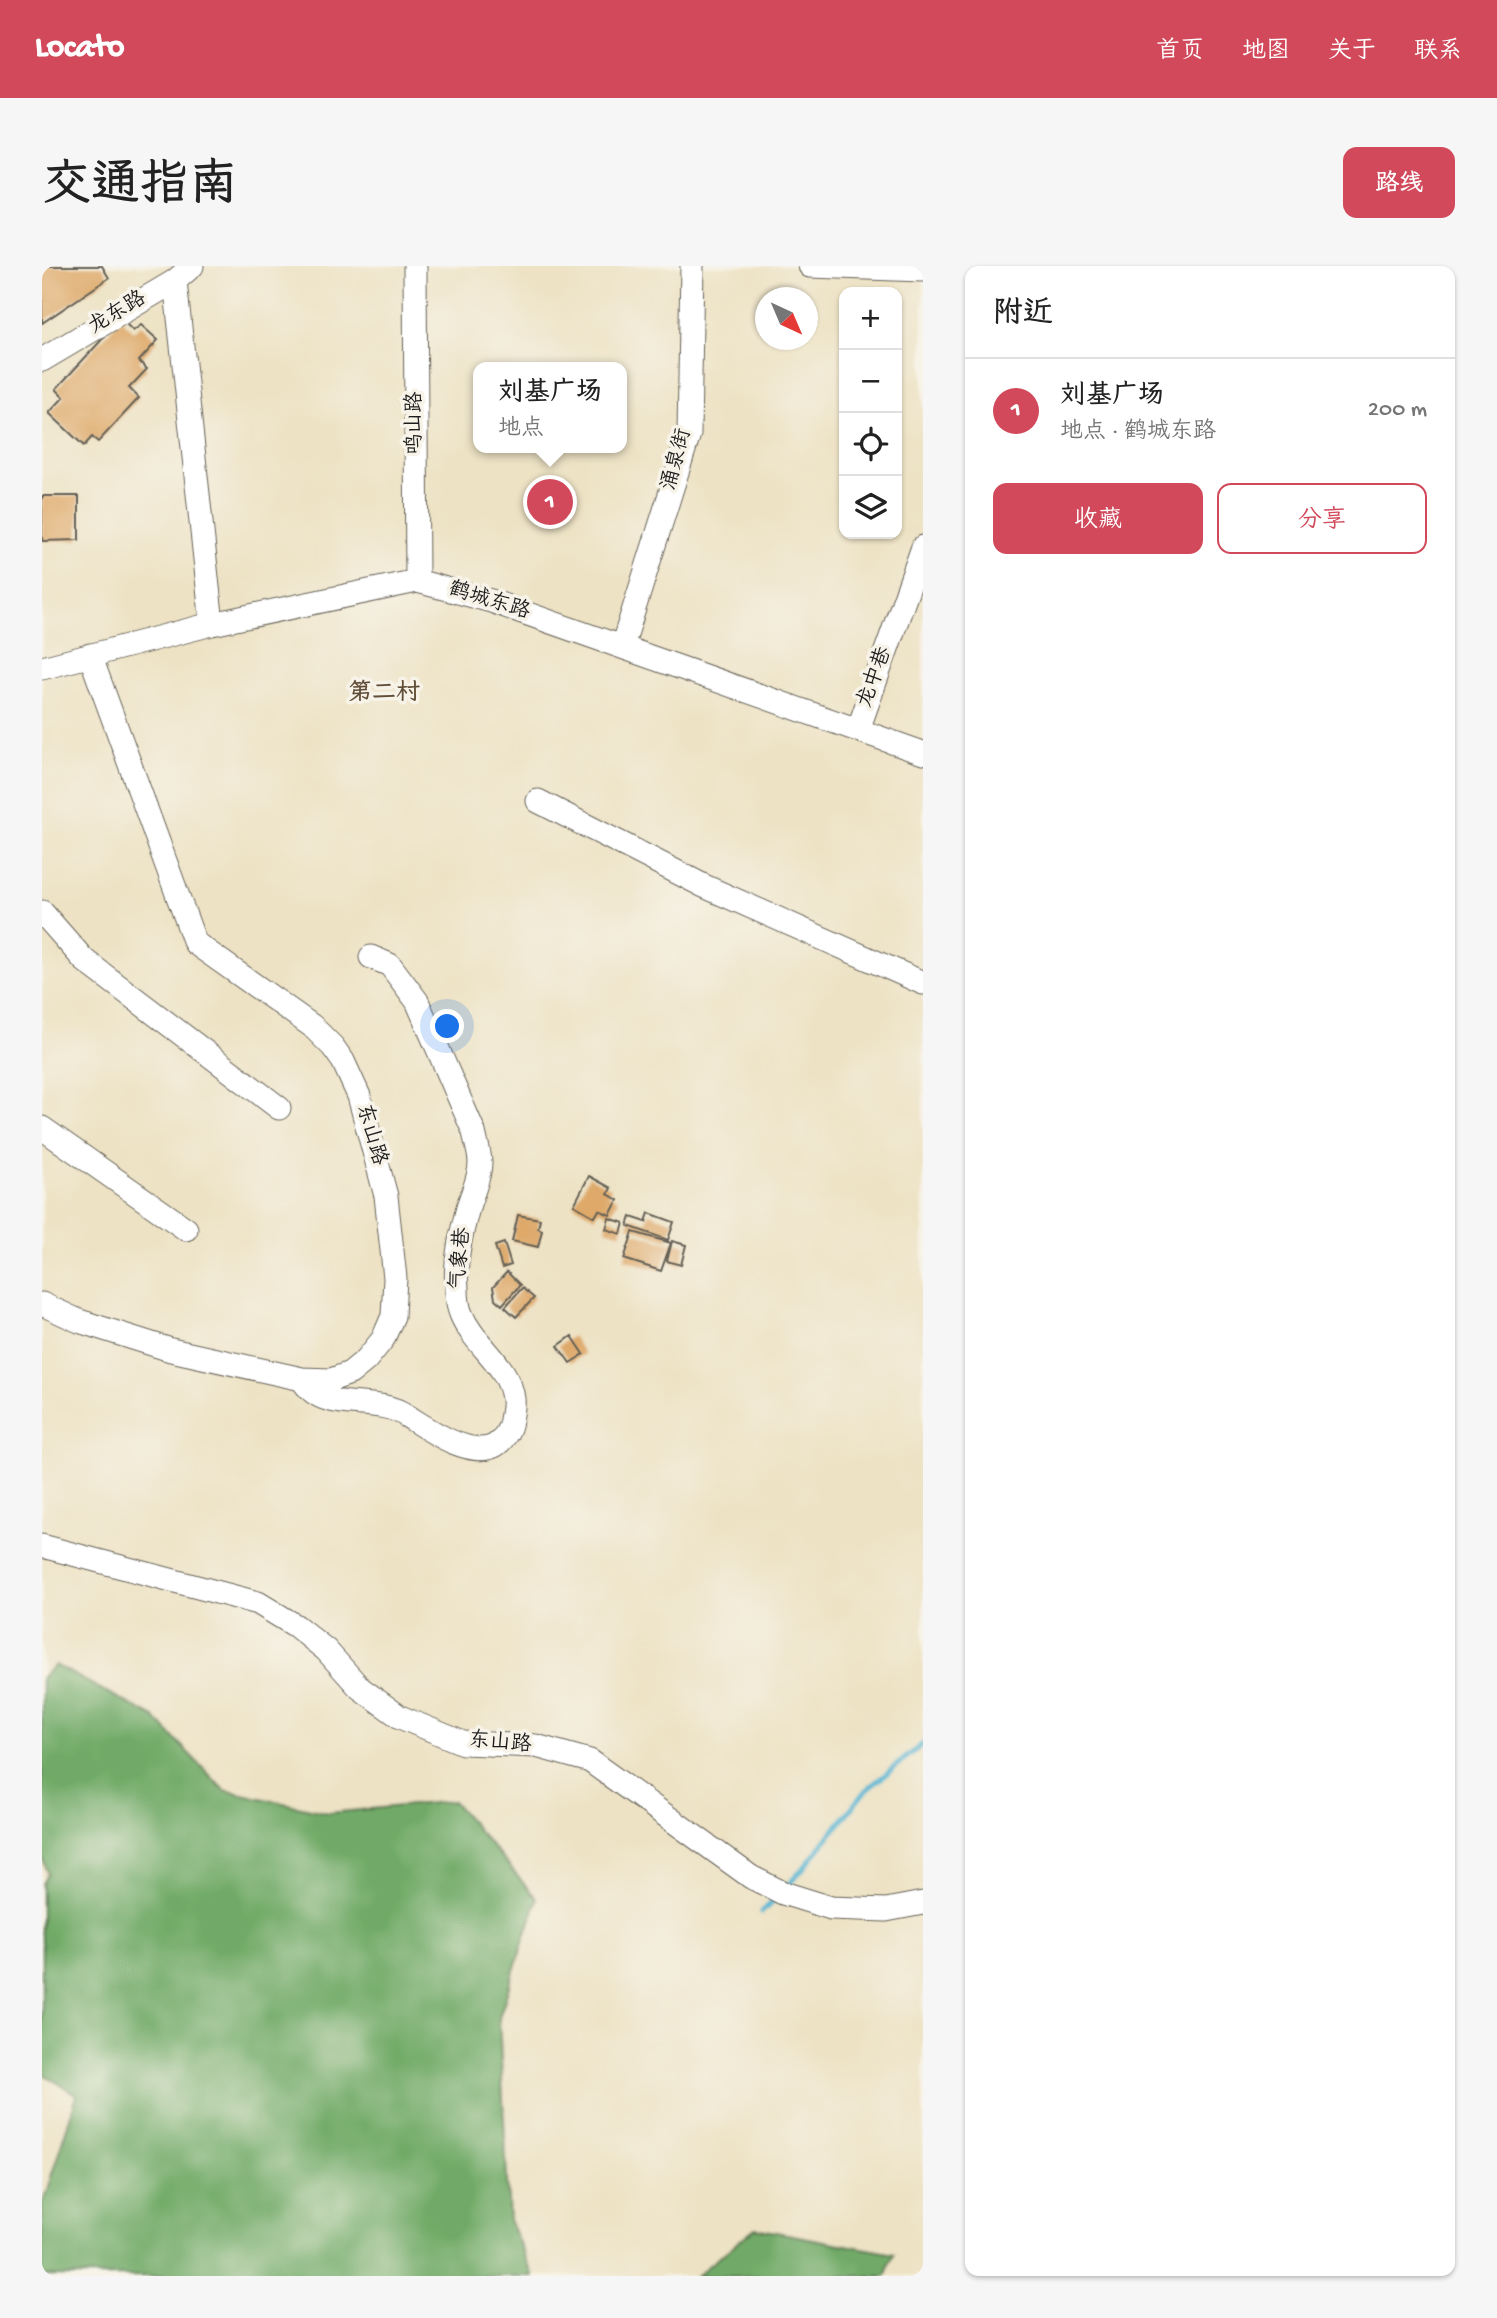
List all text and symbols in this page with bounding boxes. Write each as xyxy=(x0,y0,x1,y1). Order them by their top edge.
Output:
text: Locato xyxy=(35,30,124,68)
text: 首页 xyxy=(1156,38,1204,67)
text: 地图 xyxy=(1242,38,1290,67)
text: 关于 xyxy=(1328,38,1376,67)
text: 联系 xyxy=(1414,38,1462,67)
button: 路线 xyxy=(1343,147,1455,218)
text: 交通指南 xyxy=(42,160,238,218)
street label: 龙东路 xyxy=(84,285,151,341)
north arrow xyxy=(755,287,818,350)
map controls xyxy=(839,287,902,539)
button: + xyxy=(839,287,902,350)
text: 附近 xyxy=(993,298,1053,333)
button: − xyxy=(839,350,902,413)
popup xyxy=(473,362,627,453)
text: 刘基广场 xyxy=(498,379,602,410)
text: 刘基广场 xyxy=(1060,382,1164,413)
street label: 鸣山路 xyxy=(402,392,429,455)
text: 1 xyxy=(1011,397,1021,424)
text: 200 m xyxy=(1368,397,1427,424)
button: locate xyxy=(839,413,902,476)
text: 地点 xyxy=(498,416,544,443)
text: 地点 · 鹤城东路 xyxy=(1060,419,1216,446)
street label: 涌泉街 xyxy=(656,426,698,494)
pin: 1 xyxy=(527,476,573,528)
button: layers xyxy=(839,476,902,539)
button: 收藏 xyxy=(993,483,1203,554)
button: 分享 xyxy=(1217,483,1427,554)
street label: 鹤城东路 xyxy=(445,576,533,626)
street label: 龙中巷 xyxy=(852,643,899,712)
district label: 第二村 xyxy=(348,679,420,709)
your location xyxy=(430,1009,464,1043)
street label: 东山路 xyxy=(349,1101,393,1169)
street label: 气象巷 xyxy=(445,1226,477,1291)
street label: 东山路 xyxy=(468,1727,533,1759)

